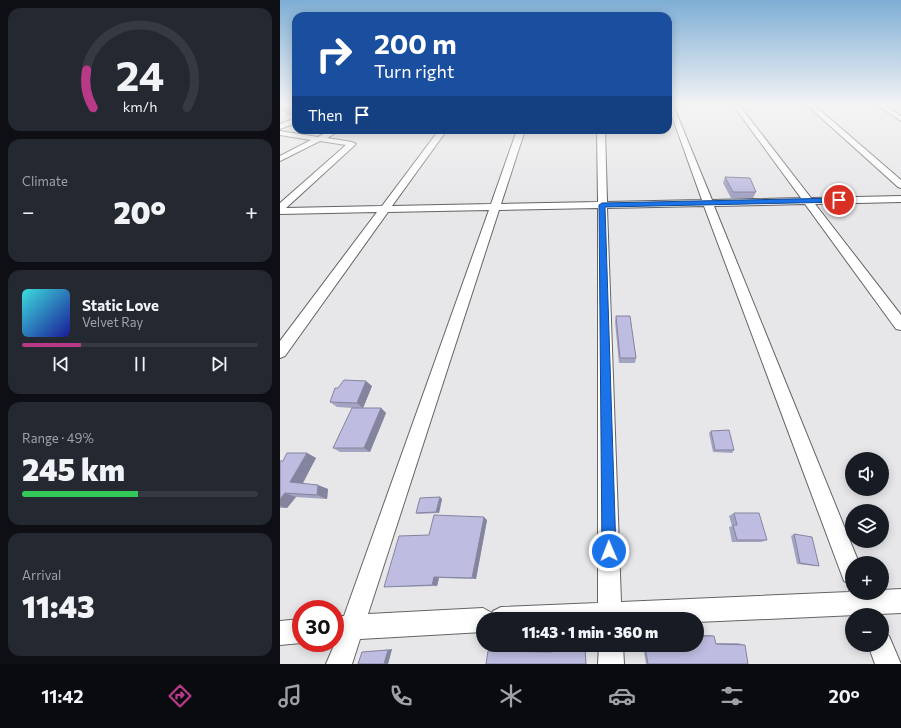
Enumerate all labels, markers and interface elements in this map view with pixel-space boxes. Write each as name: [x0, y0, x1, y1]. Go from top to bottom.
text: 200 m: [374, 26, 457, 60]
icon: right: [308, 28, 360, 80]
text: 24: [116, 48, 164, 99]
text: Turn right: [374, 60, 454, 82]
text: km/h: [123, 96, 157, 114]
icon: arrive: [351, 104, 373, 126]
text: Then: [308, 106, 343, 124]
text: Climate: [22, 173, 68, 189]
pin: [822, 183, 856, 217]
icon: arrive: [828, 189, 850, 211]
text: 20°: [113, 193, 166, 230]
text: −: [22, 198, 35, 225]
text: +: [245, 198, 258, 225]
text: Static Love: [82, 296, 159, 314]
text: Velvet Ray: [82, 314, 143, 330]
icon: previous: [50, 353, 72, 375]
icon: pause: [129, 353, 151, 375]
icon: next: [208, 353, 230, 375]
text: Range · 49%: [22, 430, 94, 446]
text: 245 km: [22, 450, 125, 487]
map controls: [845, 452, 889, 652]
button: sound: [845, 452, 889, 496]
button: layers: [845, 504, 889, 548]
position arrow: [588, 530, 630, 572]
button: +: [845, 556, 889, 600]
text: Arrival: [22, 567, 61, 583]
text: 11:43: [22, 587, 95, 624]
speed limit sign: 30: [292, 600, 344, 652]
button: −: [845, 608, 889, 652]
text: 11:43 · 1 min · 360 m: [522, 623, 658, 641]
icon: directions: [166, 682, 194, 710]
icon: music: [276, 682, 304, 710]
icon: phone: [387, 682, 415, 710]
icon: climate: [497, 682, 525, 710]
icon: car: [608, 682, 636, 710]
icon: filters: [718, 682, 746, 710]
text: 11:42: [41, 685, 83, 707]
text: 20°: [829, 685, 860, 707]

